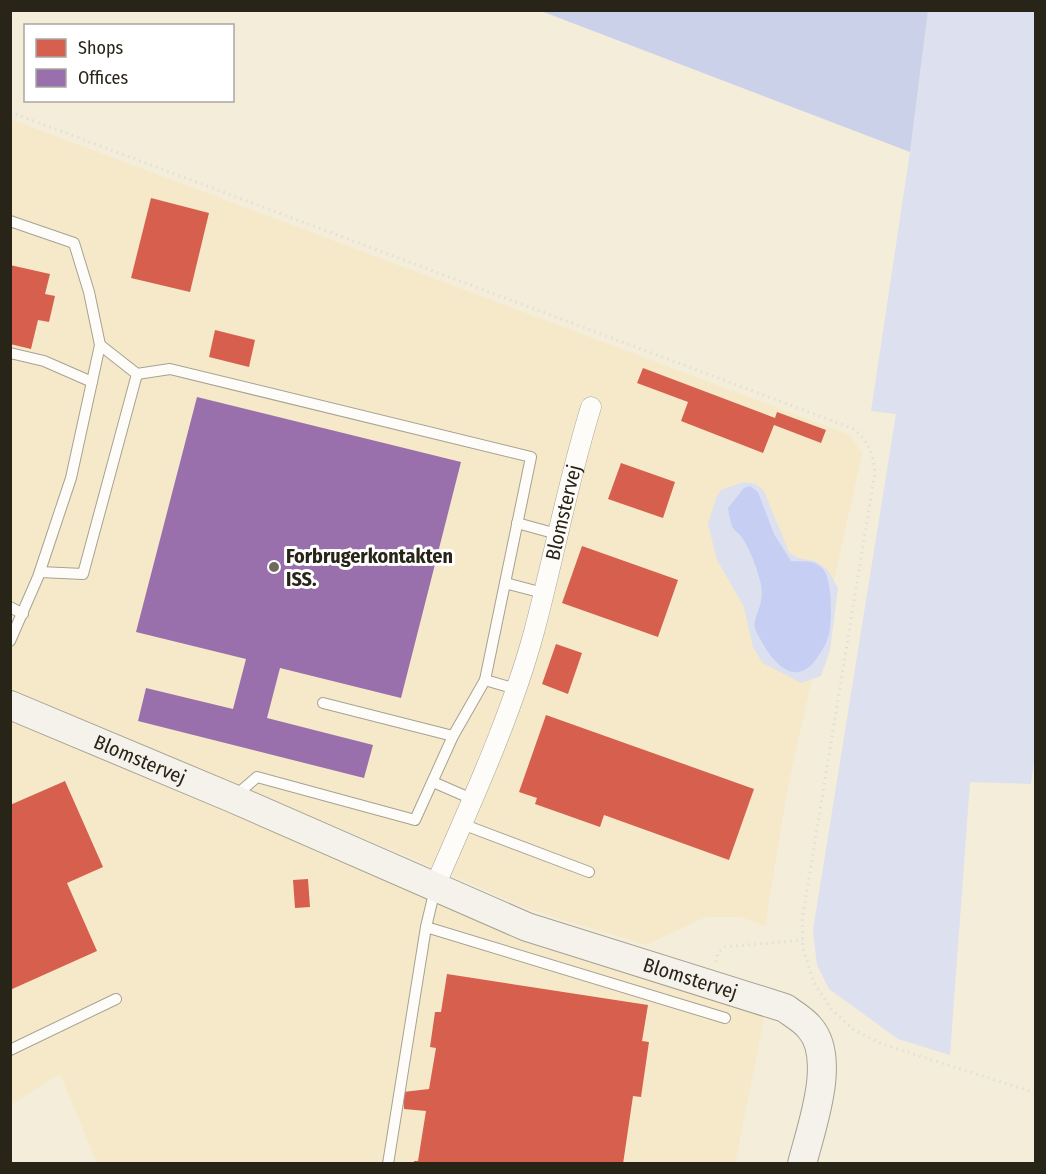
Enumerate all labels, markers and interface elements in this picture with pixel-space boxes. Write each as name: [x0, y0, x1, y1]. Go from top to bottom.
legend: [24, 24, 234, 102]
text: Shops: [78, 37, 123, 59]
text: Offices: [78, 67, 128, 89]
street label: Blomstervej: [540, 462, 586, 563]
place label: Forbrugerkontakten ISS.: [286, 544, 453, 591]
marker: Forbrugerkontakten ISS.: [267, 560, 281, 574]
street label: Blomstervej: [90, 730, 190, 789]
street label: Blomstervej: [640, 952, 741, 1004]

